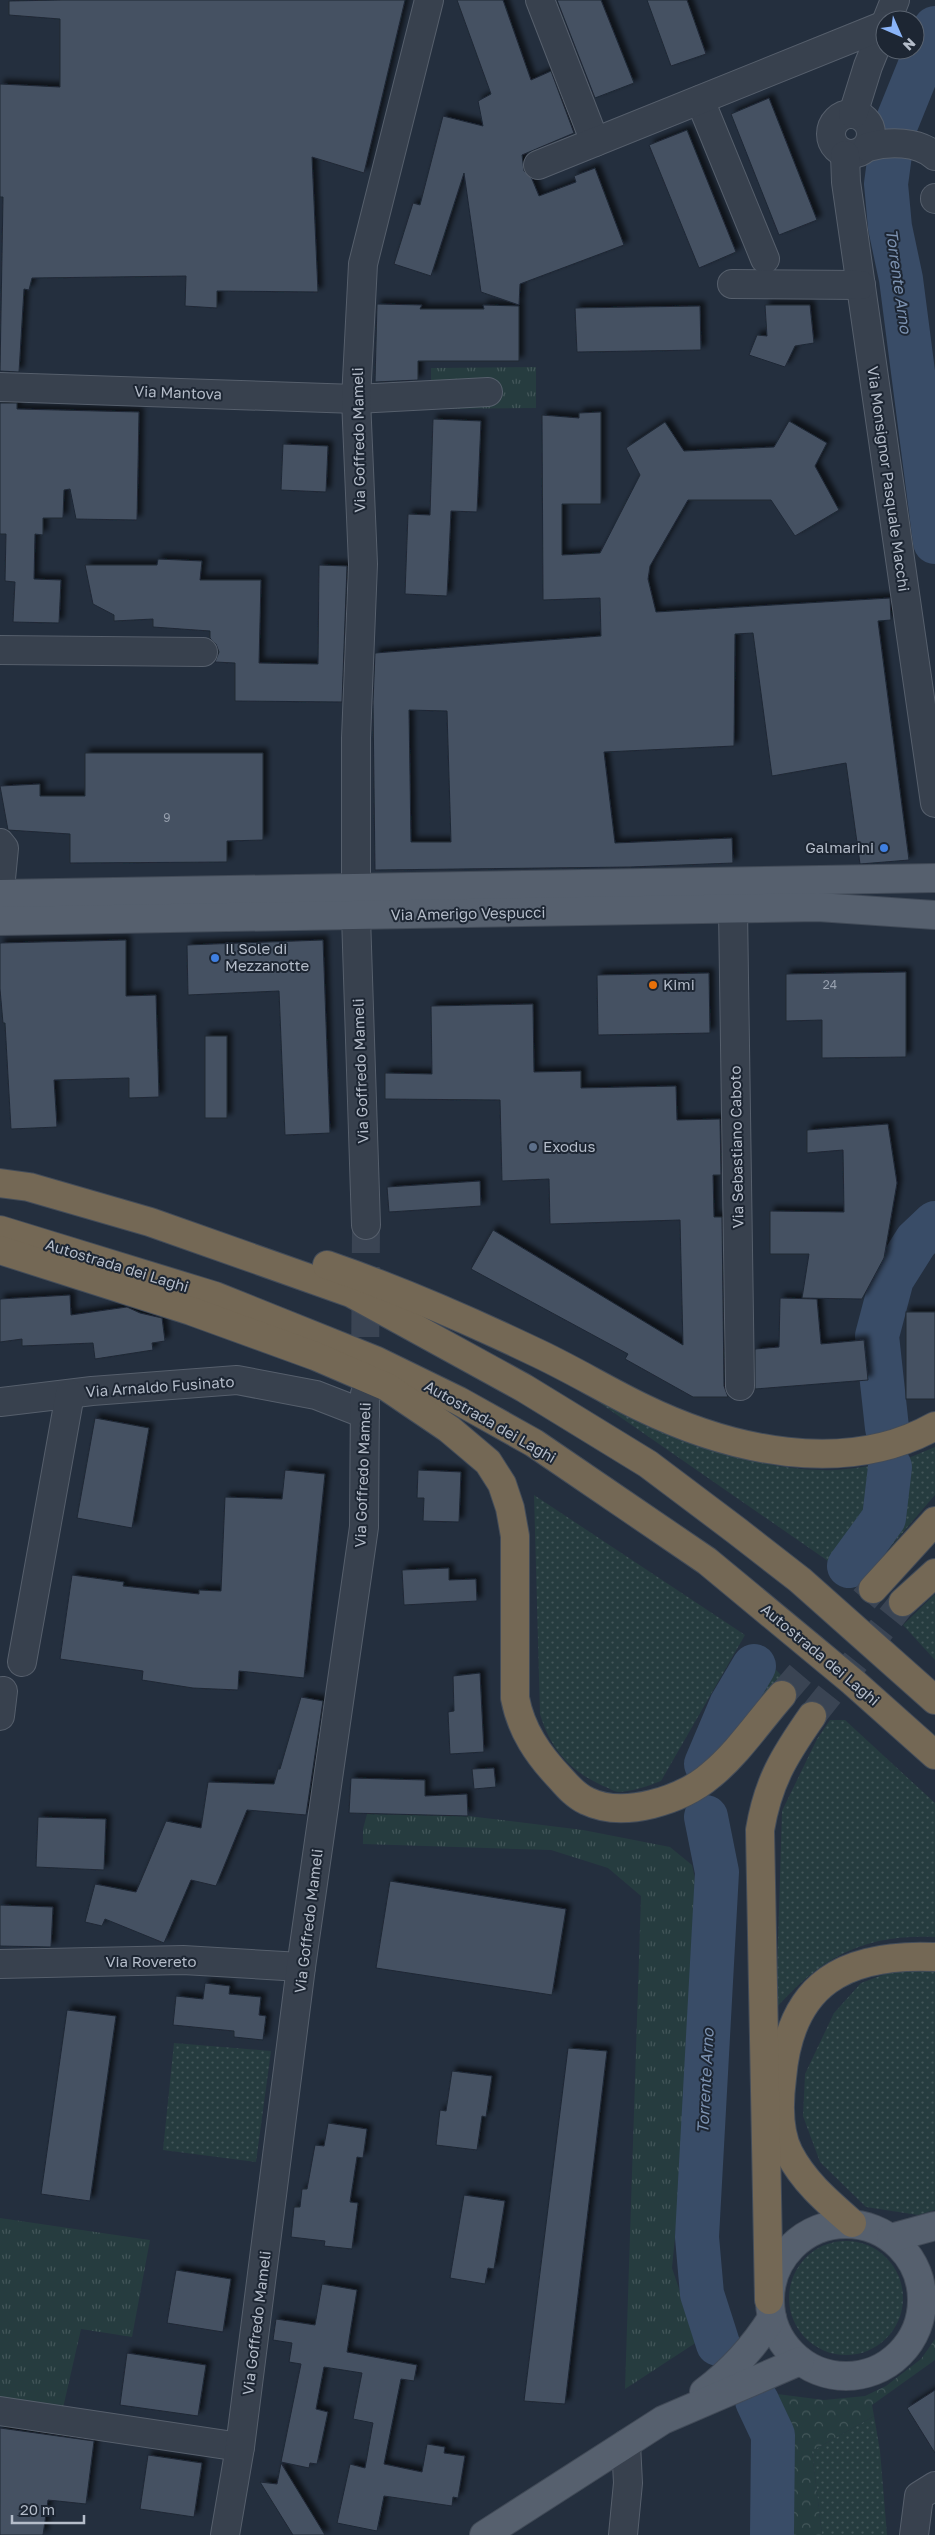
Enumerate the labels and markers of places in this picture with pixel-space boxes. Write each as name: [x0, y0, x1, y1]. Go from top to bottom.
place label: Galmarini: [805, 838, 874, 856]
marker: Galmarini: [878, 842, 890, 854]
place label: Il Sole di Mezzanotte: [225, 939, 310, 974]
marker: Il Sole di Mezzanotte: [209, 952, 221, 964]
place label: Kimi: [663, 975, 695, 993]
marker: Kimi: [647, 979, 659, 991]
place label: Exodus: [543, 1137, 595, 1155]
marker: Exodus: [527, 1141, 539, 1153]

